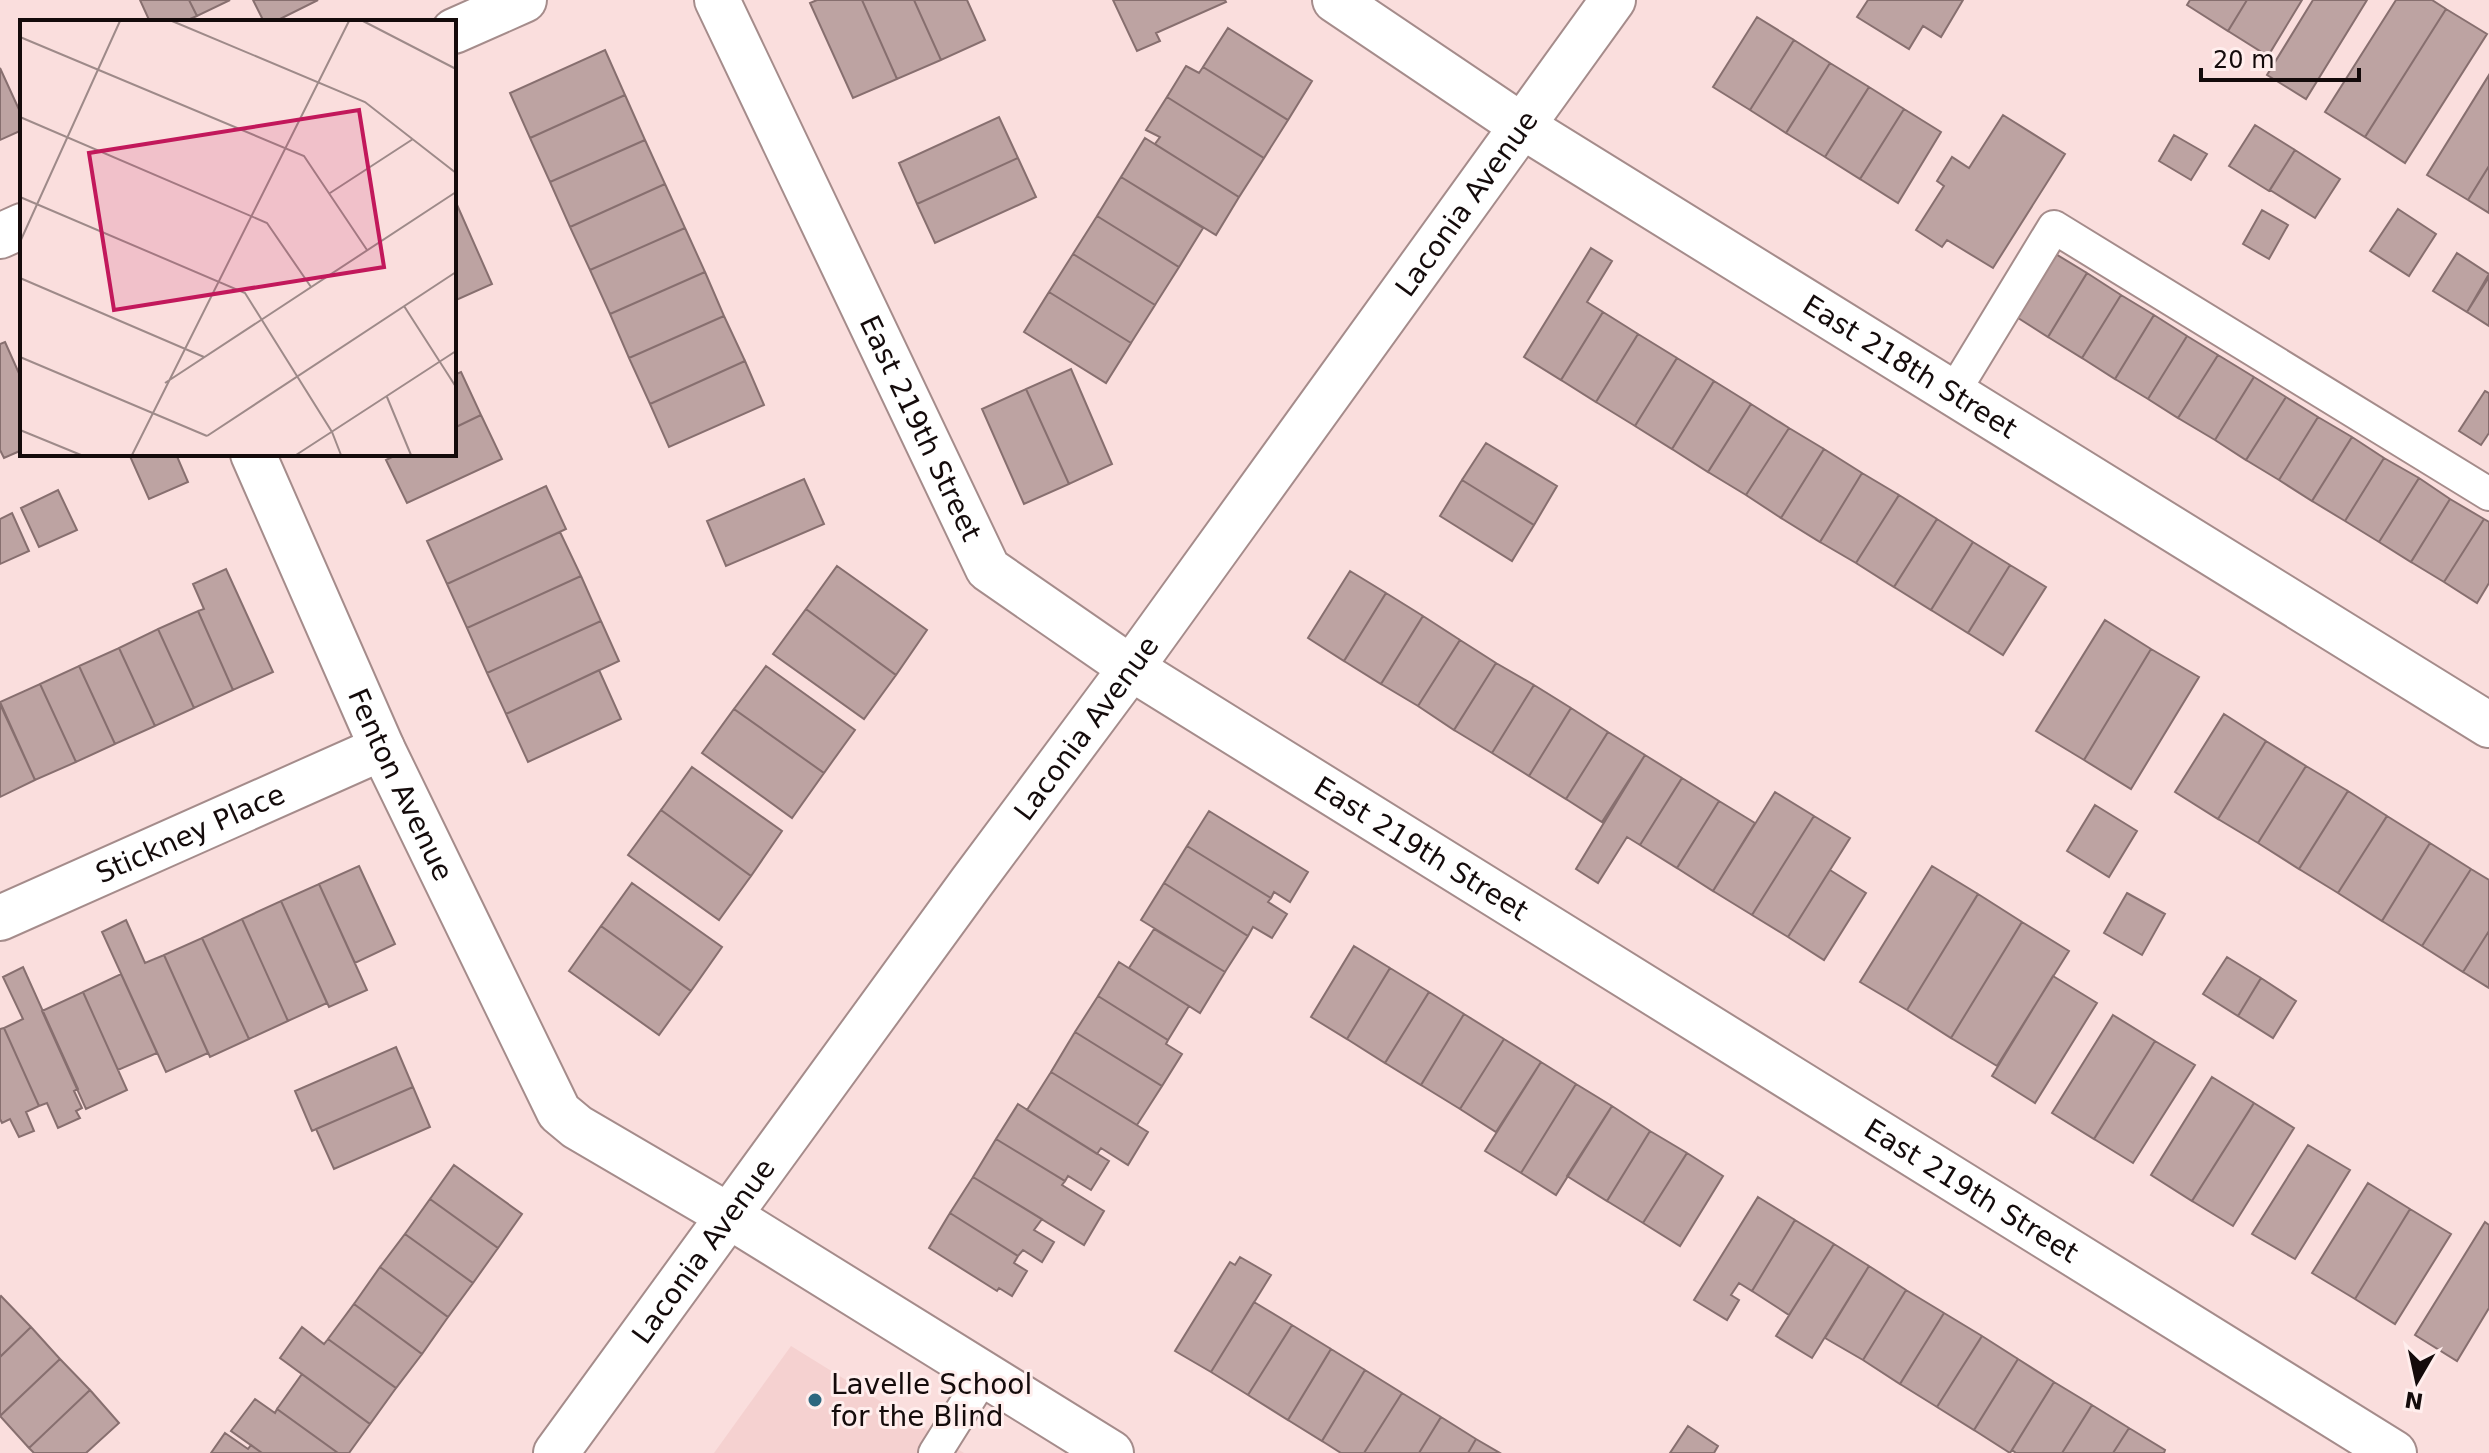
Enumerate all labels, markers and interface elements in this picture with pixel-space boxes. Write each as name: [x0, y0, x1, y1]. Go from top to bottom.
inset map: [20, 20, 456, 456]
scale bar: [2201, 32, 2359, 82]
text: 20 m: [2213, 46, 2275, 74]
street label: Laconia Avenue: [1388, 104, 1544, 303]
street label: East 218th Street: [1797, 288, 2023, 445]
street label: East 219th Street: [853, 310, 989, 546]
street label: Laconia Avenue: [1007, 630, 1165, 827]
street label: Fenton Avenue: [341, 683, 460, 886]
street label: East 219th Street: [1308, 770, 1534, 927]
street label: Stickney Place: [91, 777, 290, 890]
street label: East 219th Street: [1859, 1112, 2085, 1269]
street label: Laconia Avenue: [625, 1152, 782, 1350]
north arrow: [2377, 1341, 2457, 1421]
place label: Lavelle School for the Blind: [831, 1368, 1032, 1433]
text: N: [2403, 1386, 2425, 1414]
marker: Lavelle School for the Blind: [806, 1391, 824, 1409]

